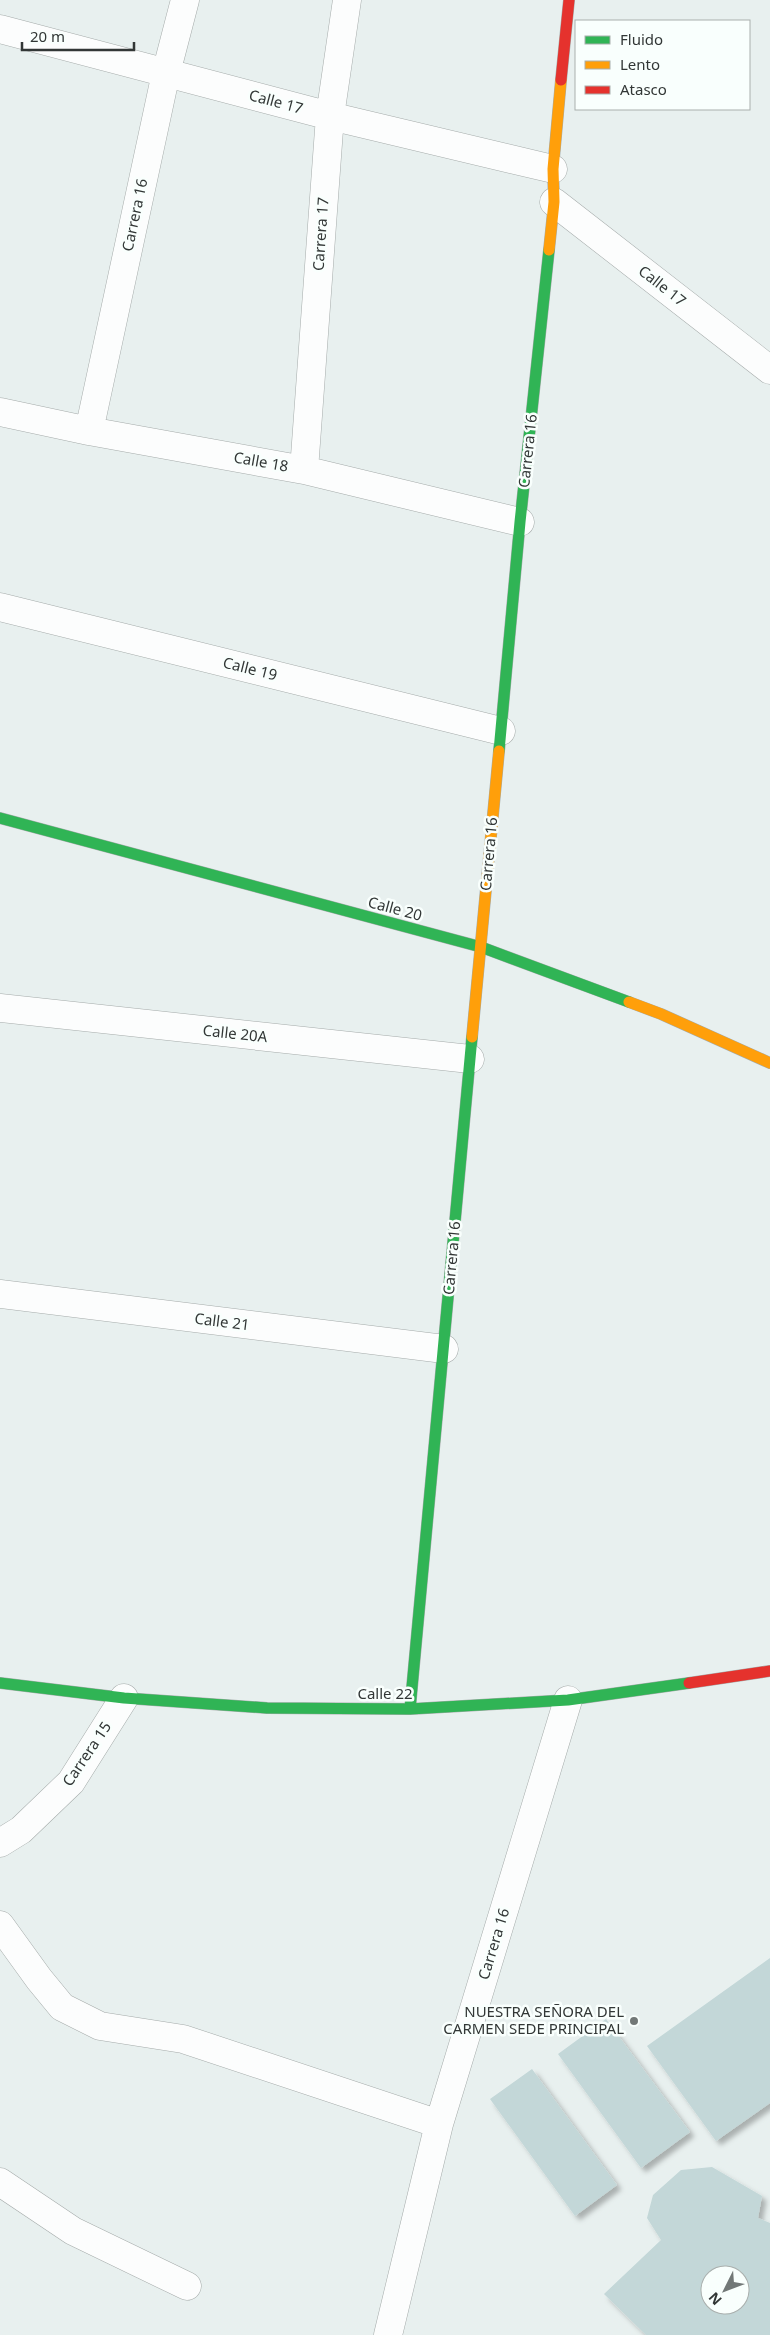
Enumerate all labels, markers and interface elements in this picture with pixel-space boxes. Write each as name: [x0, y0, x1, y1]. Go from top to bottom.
scale bar: [22, 20, 135, 52]
legend: [575, 20, 750, 110]
text: 20 m: [30, 26, 65, 46]
text: Fluido: [620, 29, 663, 49]
text: Lento: [620, 54, 660, 74]
text: Atasco: [620, 79, 667, 99]
street label: Calle 17: [247, 84, 305, 118]
street label: Carrera 16: [117, 177, 151, 253]
street label: Carrera 17: [307, 196, 333, 271]
street label: Calle 17: [635, 260, 691, 310]
street label: Carrera 16: [513, 413, 541, 489]
street label: Calle 18: [232, 446, 290, 476]
street label: Calle 19: [221, 652, 279, 684]
street label: Carrera 16: [475, 816, 501, 892]
street label: Calle 20: [366, 891, 424, 925]
street label: Calle 20A: [202, 1020, 269, 1046]
street label: Carrera 16: [438, 1220, 464, 1296]
street label: Calle 21: [194, 1308, 251, 1334]
street label: Calle 22: [357, 1683, 413, 1703]
street label: Carrera 15: [57, 1717, 115, 1790]
street label: Carrera 16: [473, 1905, 513, 1982]
place label: NUESTRA SEÑORA DEL CARMEN SEDE PRINCIPAL: [443, 2001, 624, 2038]
marker: NUESTRA SEÑORA DEL CARMEN SEDE PRINCIPAL: [628, 2015, 640, 2027]
north arrow: [700, 2265, 750, 2315]
text: N: [704, 2288, 726, 2310]

